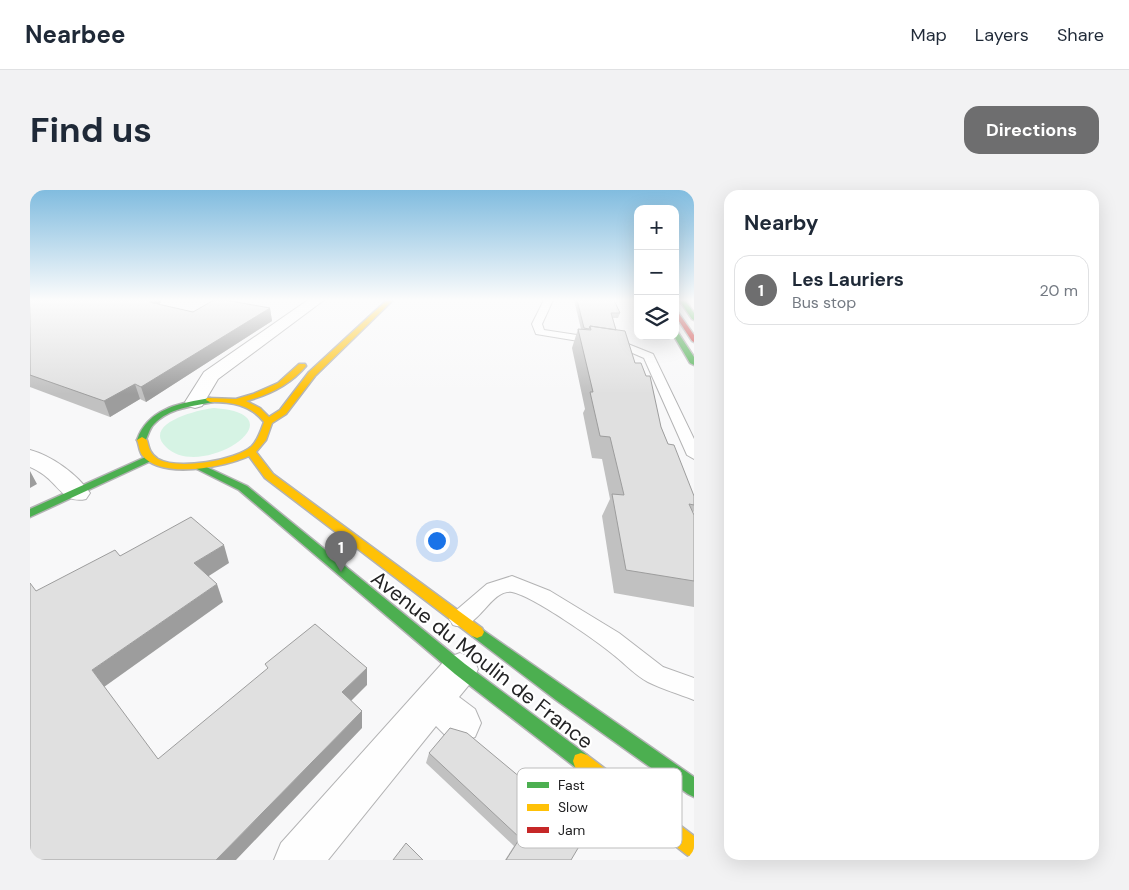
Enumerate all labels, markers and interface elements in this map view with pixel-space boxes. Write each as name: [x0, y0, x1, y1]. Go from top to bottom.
text: Nearbee: [25, 19, 125, 50]
text: Map: [911, 23, 947, 47]
text: Layers: [975, 23, 1029, 47]
text: Share: [1057, 23, 1104, 47]
button: Directions: [964, 106, 1099, 154]
text: Find us: [30, 107, 152, 153]
map controls: [634, 205, 679, 340]
button: +: [634, 205, 679, 250]
text: Nearby: [744, 209, 818, 237]
button: −: [634, 250, 679, 295]
text: Les Lauriers: [792, 267, 904, 292]
text: 1: [758, 280, 764, 301]
text: 20 m: [1039, 280, 1078, 301]
text: Bus stop: [792, 292, 856, 313]
button: layers: [634, 295, 679, 340]
your location: [424, 528, 450, 554]
pin: 1: [325, 531, 357, 572]
street label: Avenue du Moulin de France: [365, 565, 599, 756]
legend: [517, 768, 682, 848]
text: Fast: [558, 776, 585, 794]
text: Slow: [558, 798, 588, 816]
text: Jam: [558, 821, 585, 839]

